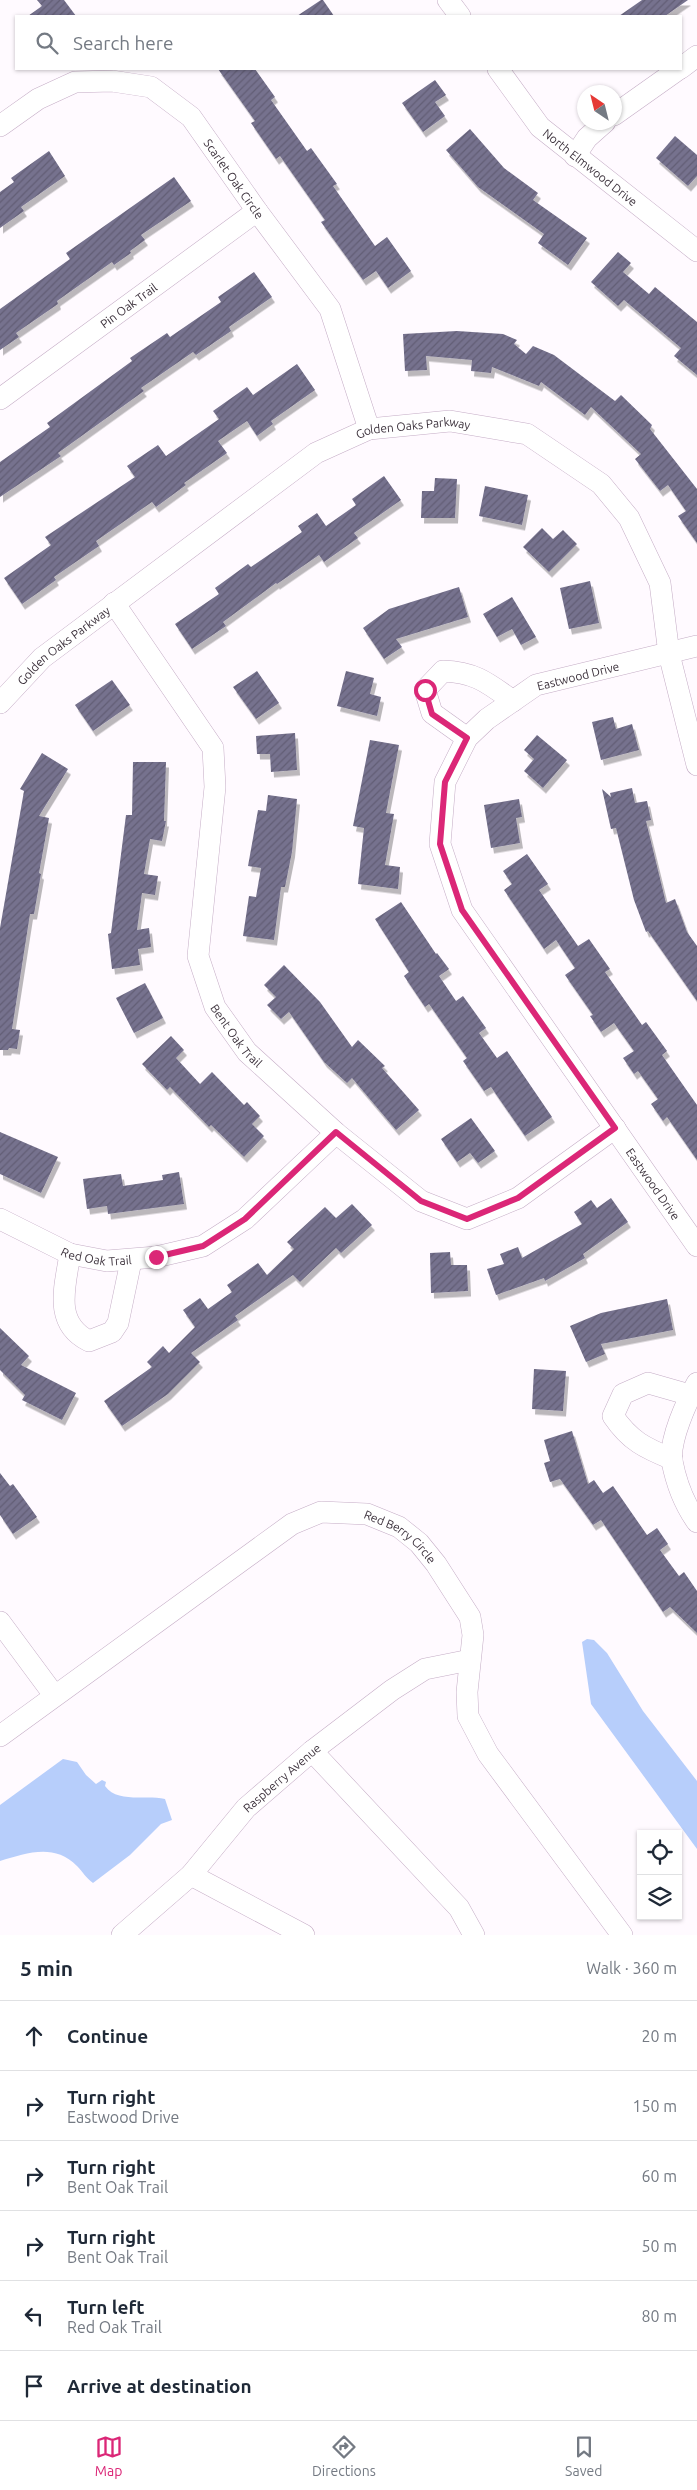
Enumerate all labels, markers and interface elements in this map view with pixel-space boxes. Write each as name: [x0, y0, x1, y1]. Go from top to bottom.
search box: [15, 15, 682, 70]
icon: search: [33, 29, 61, 57]
text: Search here: [73, 32, 173, 54]
north arrow: [577, 85, 622, 130]
street label: North Elmwood Drive: [541, 126, 640, 208]
street label: Scarlet Oak Circle: [202, 136, 267, 221]
street label: Pin Oak Trail: [97, 280, 159, 330]
street label: Golden Oaks Parkway: [354, 415, 472, 441]
street label: Golden Oaks Parkway: [14, 603, 112, 687]
street label: Eastwood Drive: [536, 659, 620, 693]
route start: [414, 679, 437, 702]
street label: Bent Oak Trail: [208, 1001, 265, 1069]
street label: Eastwood Drive: [624, 1146, 683, 1222]
street label: Red Oak Trail: [59, 1244, 132, 1268]
route end: [145, 1246, 168, 1269]
street label: Red Berry Circle: [362, 1507, 439, 1566]
street label: Raspberry Avenue: [240, 1741, 323, 1814]
map controls: [637, 1830, 682, 1920]
button: locate: [637, 1830, 682, 1875]
button: layers: [637, 1875, 682, 1920]
text: 5 min: [20, 1956, 73, 1980]
text: Walk · 360 m: [586, 1959, 677, 1977]
icon: ahead: [20, 2022, 48, 2050]
text: Continue: [67, 2025, 148, 2047]
text: 20 m: [641, 2027, 677, 2045]
text: Turn right: [67, 2086, 155, 2108]
icon: right: [20, 2092, 48, 2120]
text: 150 m: [632, 2097, 677, 2115]
text: Eastwood Drive: [67, 2108, 179, 2126]
text: Turn right: [67, 2156, 155, 2178]
icon: right: [20, 2162, 48, 2190]
text: 60 m: [641, 2167, 677, 2185]
text: Bent Oak Trail: [67, 2178, 168, 2196]
text: Turn right: [67, 2226, 155, 2248]
icon: right: [20, 2232, 48, 2260]
text: 50 m: [641, 2237, 677, 2255]
text: Bent Oak Trail: [67, 2248, 168, 2266]
text: Turn left: [67, 2296, 145, 2318]
icon: left: [20, 2302, 48, 2330]
text: 80 m: [641, 2307, 677, 2325]
text: Red Oak Trail: [67, 2318, 162, 2336]
icon: arrive: [20, 2372, 48, 2400]
text: Arrive at destination: [67, 2375, 252, 2397]
tab: Map: [95, 2433, 123, 2479]
tab: Directions: [312, 2433, 376, 2479]
tab: Saved: [565, 2433, 602, 2479]

